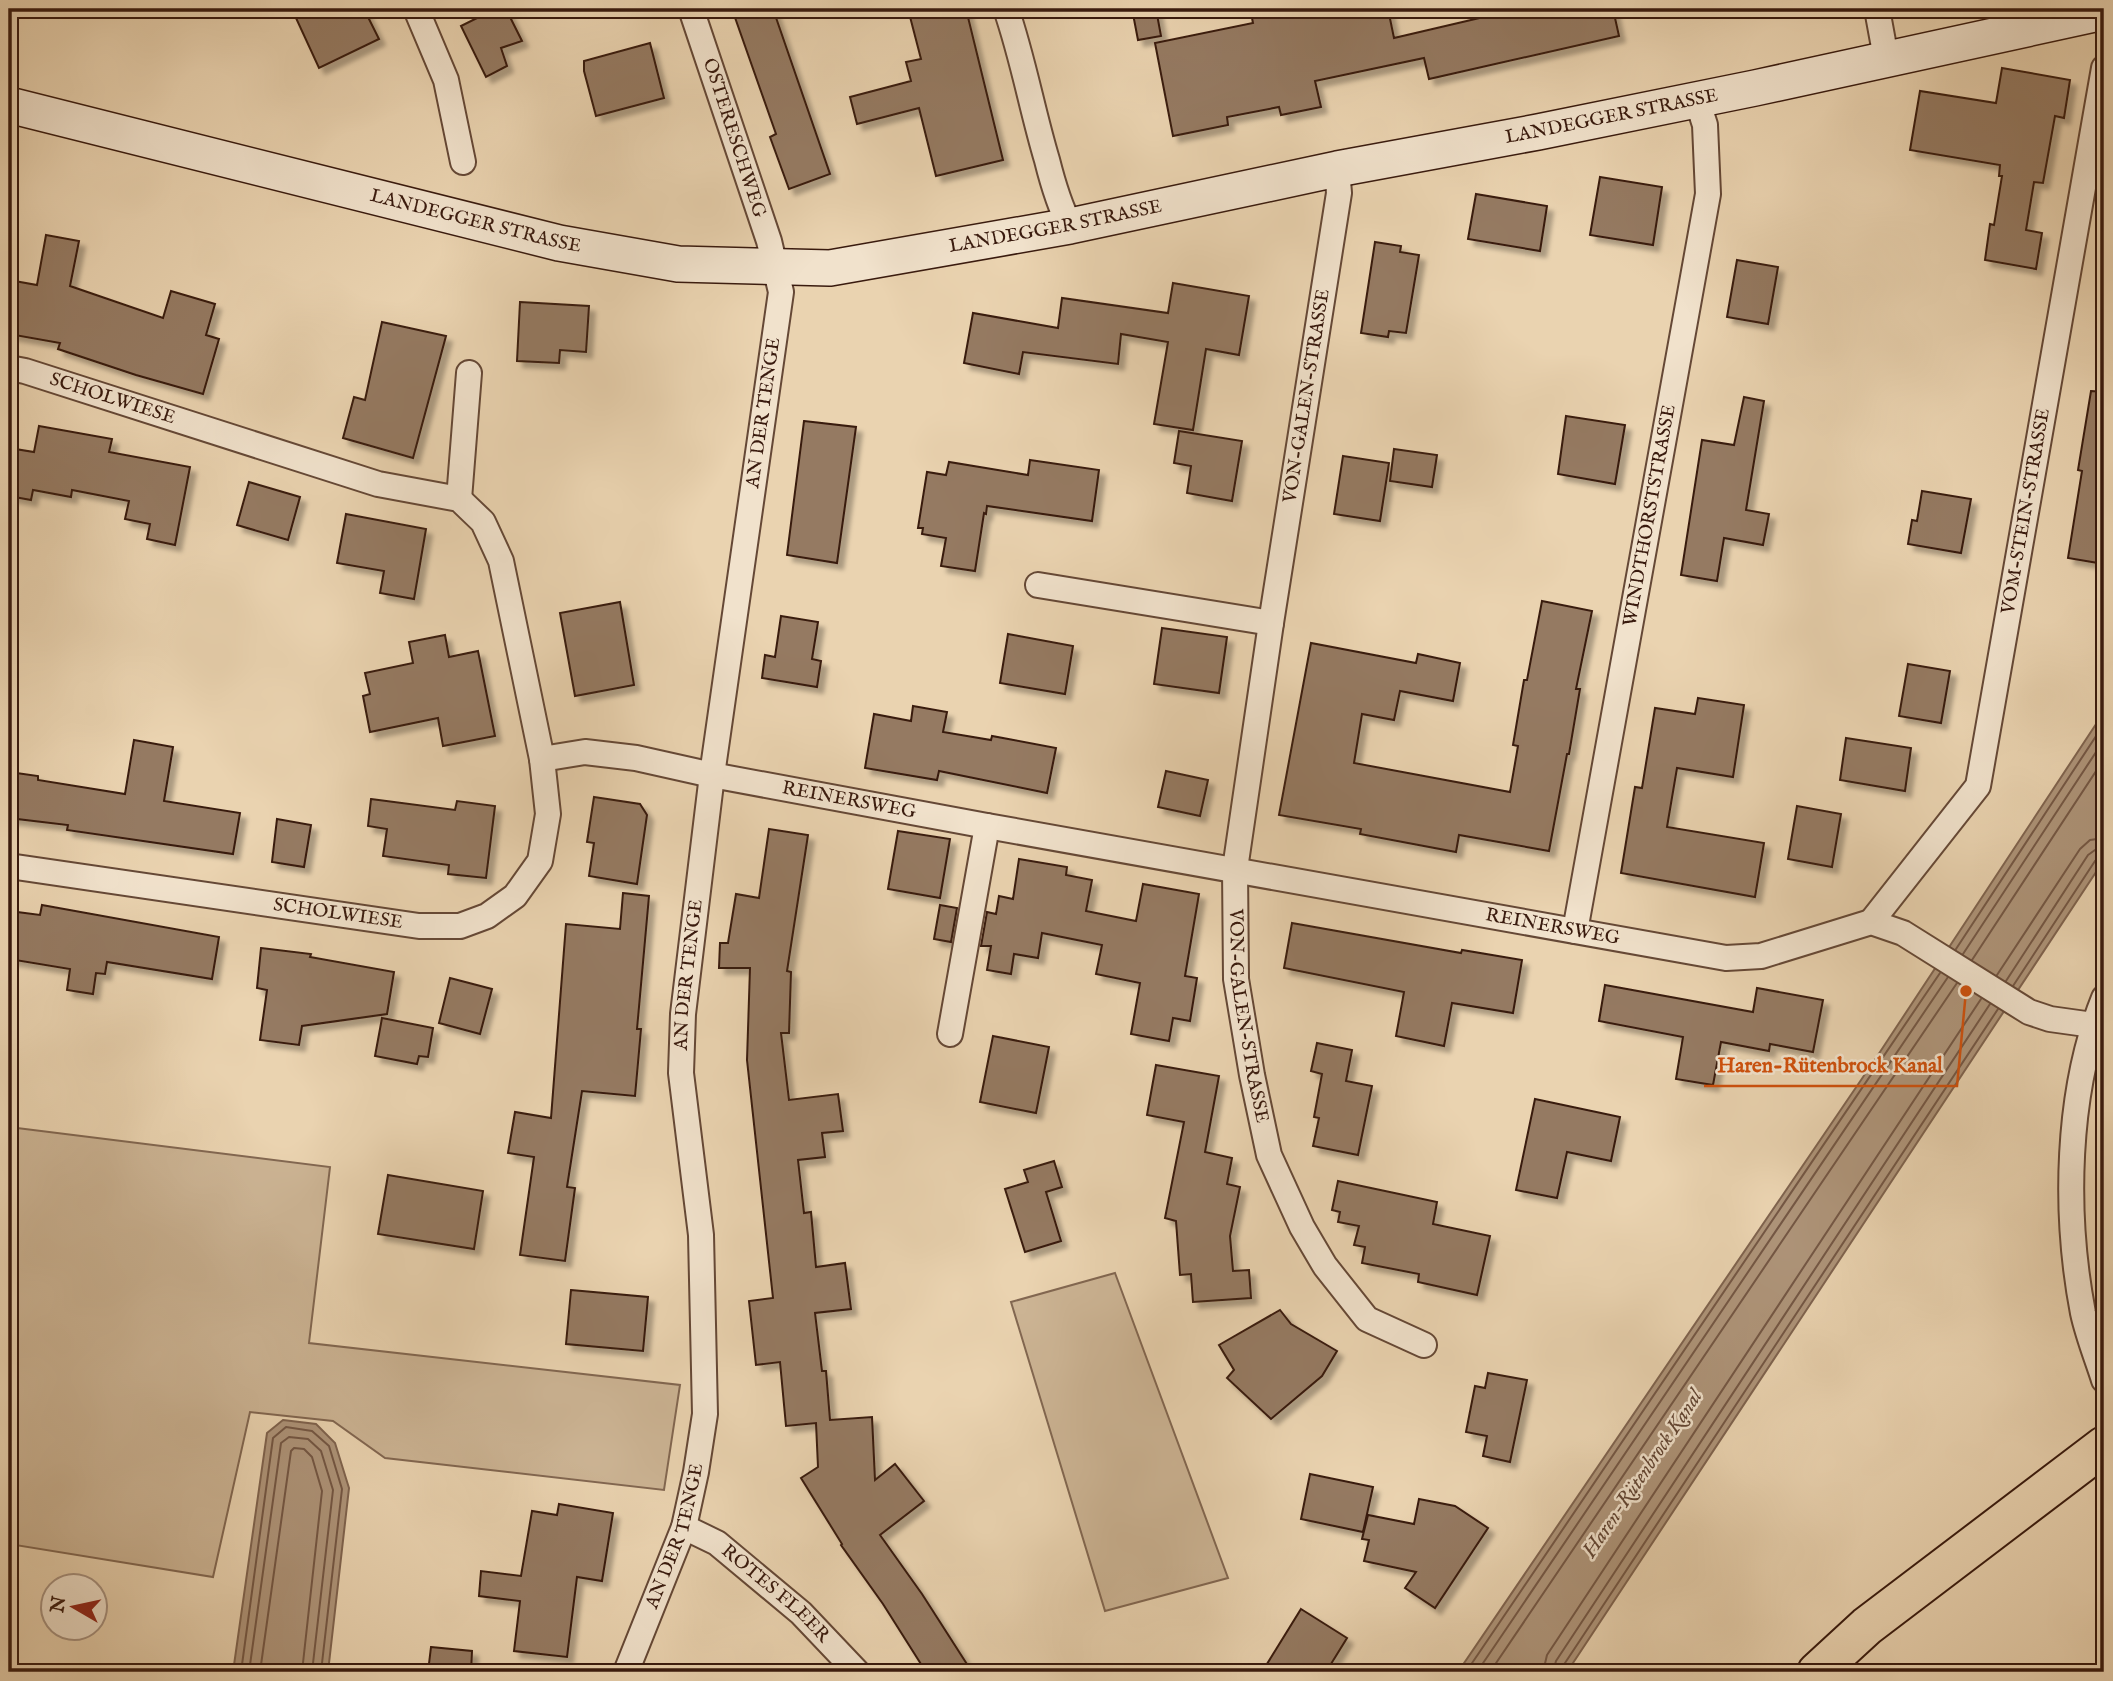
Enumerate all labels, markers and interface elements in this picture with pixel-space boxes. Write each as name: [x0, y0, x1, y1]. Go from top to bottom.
street label: OSTERESCHWEG: [697, 55, 771, 221]
street label: LANDEGGER STRASSE: [1503, 84, 1720, 150]
street label: LANDEGGER STRASSE: [368, 184, 583, 259]
street label: LANDEGGER STRASSE: [947, 195, 1164, 259]
street label: VON-GALEN-STRASSE: [1278, 287, 1336, 506]
street label: AN DER TENGE: [741, 336, 786, 491]
street label: SCHOLWIESE: [47, 368, 178, 430]
street label: WINDTHORSTSTRASSE: [1618, 403, 1682, 629]
street label: VOM-STEIN-STRASSE: [1996, 407, 2056, 617]
street label: REINERSWEG: [780, 776, 918, 825]
street label: SCHOLWIESE: [272, 893, 404, 935]
street label: AN DER TENGE: [670, 898, 709, 1052]
street label: REINERSWEG: [1484, 903, 1622, 951]
street label: VON-GALEN-STRASSE: [1223, 908, 1274, 1125]
callout: Haren-Rütenbrock Kanal: [1704, 1044, 1957, 1086]
text: Haren-Rütenbrock Kanal: [1717, 1053, 1944, 1080]
water label: Haren-Rütenbrock Kanal: [1576, 1383, 1710, 1564]
street label: AN DER TENGE: [640, 1462, 709, 1613]
street label: ROTES FLEER: [716, 1539, 835, 1648]
north arrow: [38, 1572, 108, 1642]
text: N: [46, 1594, 72, 1616]

